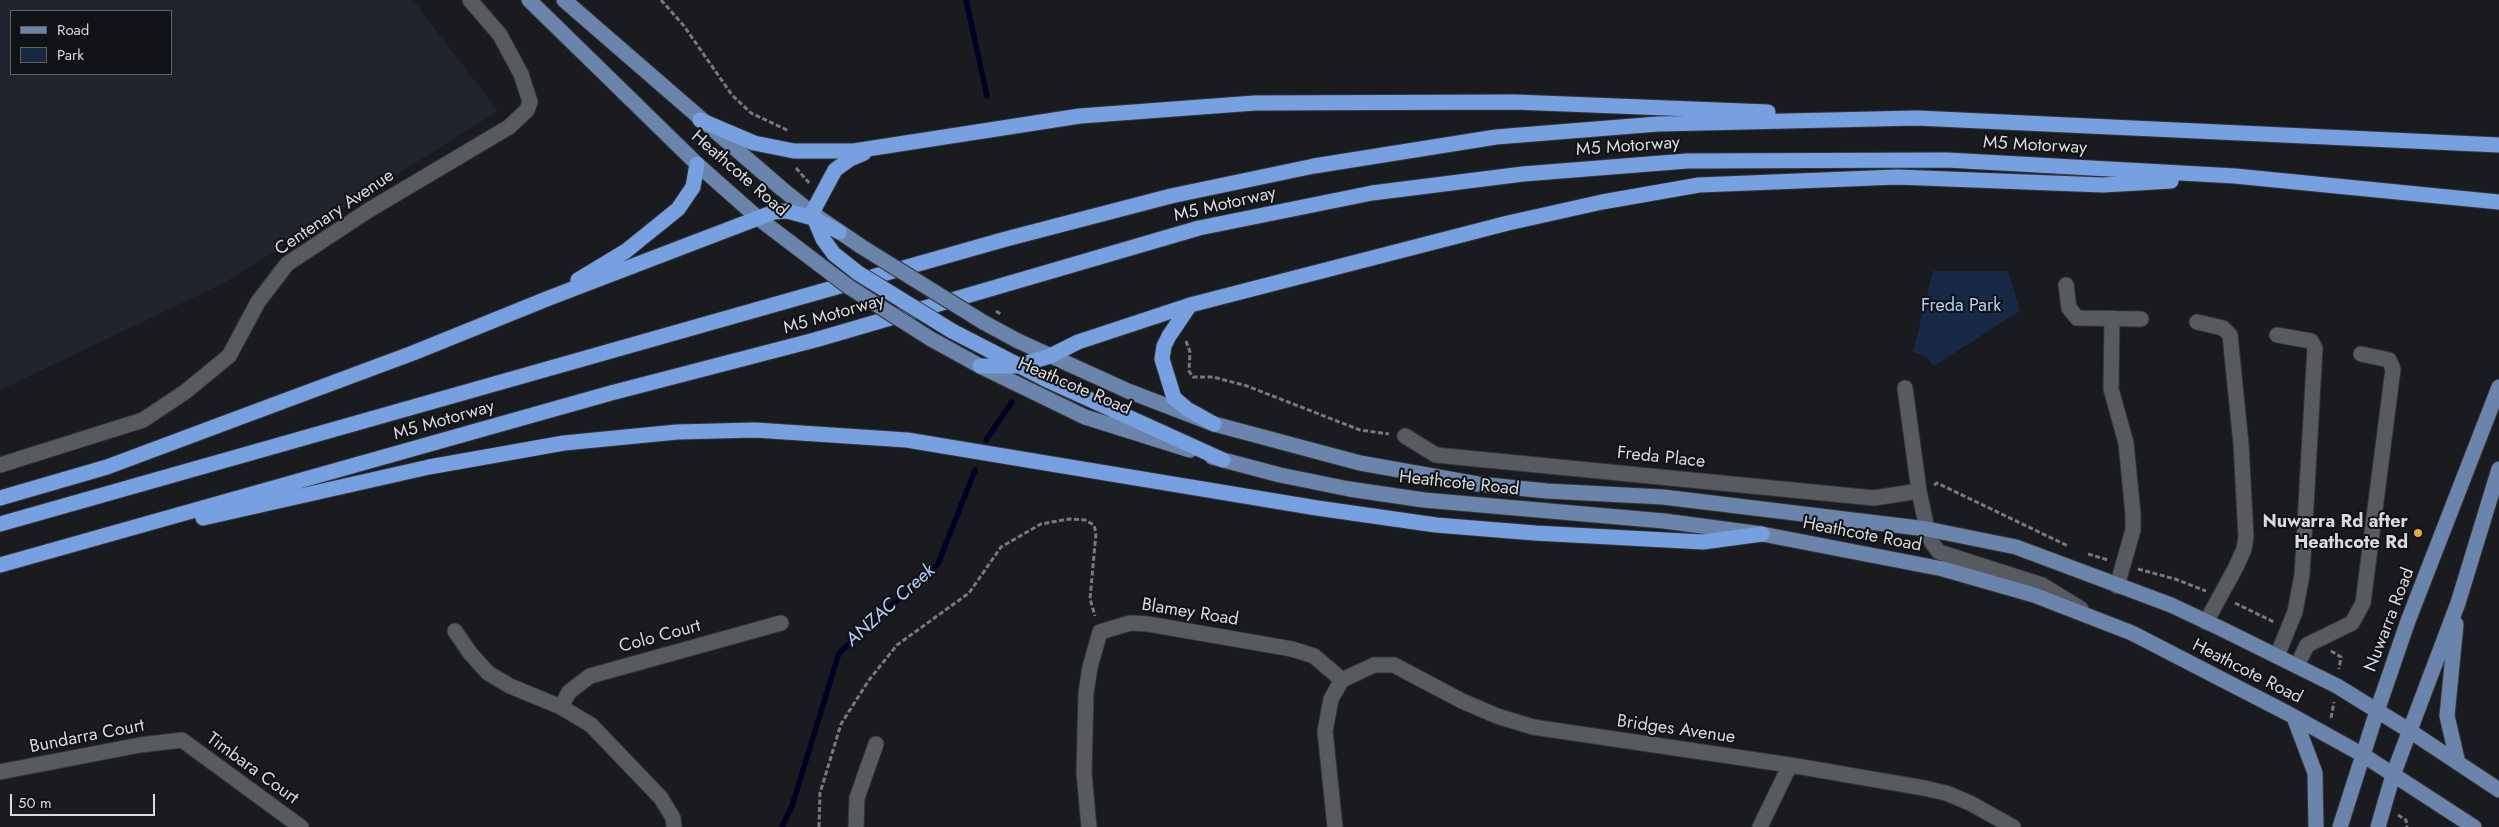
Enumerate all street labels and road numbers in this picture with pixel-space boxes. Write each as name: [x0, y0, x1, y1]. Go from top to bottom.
street label: Heathcote Road: [686, 126, 792, 222]
street label: M5 Motorway: [1982, 132, 2088, 160]
street label: M5 Motorway: [1575, 133, 1681, 161]
street label: Centenary Avenue: [271, 165, 399, 261]
street label: M5 Motorway: [1172, 183, 1278, 227]
street label: M5 Motorway: [781, 290, 887, 340]
street label: Heathcote Road: [1014, 353, 1134, 421]
street label: M5 Motorway: [391, 396, 497, 446]
street label: Freda Place: [1616, 443, 1706, 473]
street label: Heathcote Road: [1398, 467, 1520, 501]
street label: Heathcote Road: [1801, 513, 1923, 557]
street label: Nuwarra Road: [2360, 565, 2420, 675]
street label: Blamey Road: [1140, 595, 1240, 631]
street label: Colo Court: [617, 616, 703, 658]
street label: Heathcote Road: [2188, 635, 2306, 709]
street label: Bridges Avenue: [1615, 711, 1737, 749]
street label: Bundarra Court: [28, 715, 146, 759]
street label: Timbara Court: [202, 728, 302, 810]

